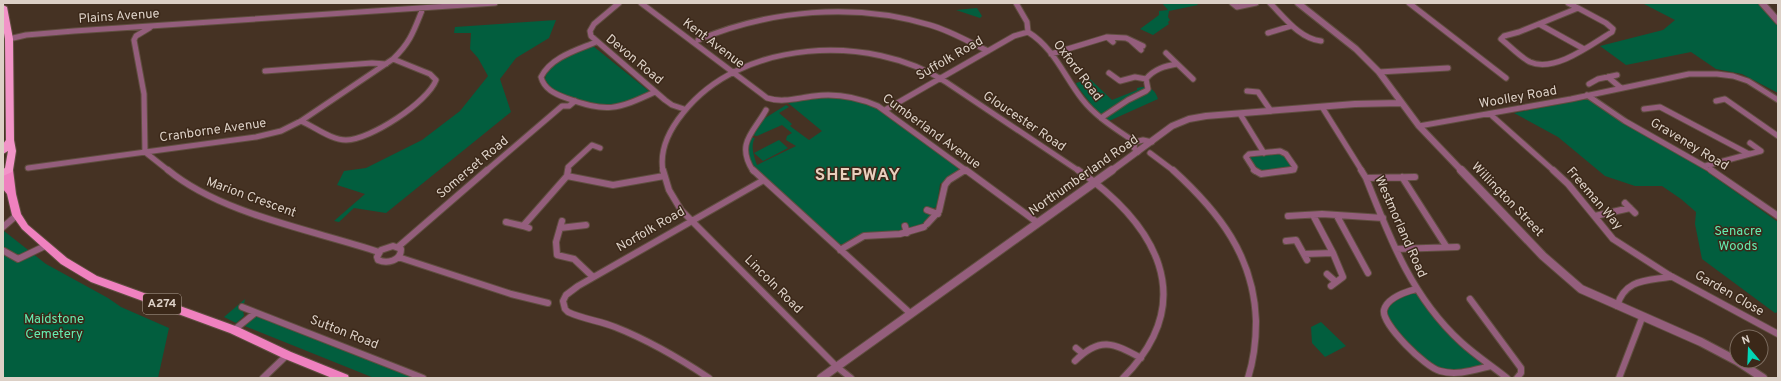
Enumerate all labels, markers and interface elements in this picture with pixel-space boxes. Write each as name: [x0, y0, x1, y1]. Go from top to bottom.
street label: Plains Avenue: [78, 6, 160, 28]
street label: Kent Avenue: [679, 16, 747, 72]
street label: Devon Road: [602, 31, 666, 89]
street label: Suffolk Road: [914, 33, 986, 85]
street label: Oxford Road: [1049, 37, 1105, 105]
street label: Woolley Road: [1478, 83, 1558, 113]
street label: Gloucester Road: [980, 88, 1068, 156]
street label: Cumberland Avenue: [879, 91, 983, 173]
street label: Graveney Road: [1647, 115, 1731, 175]
street label: Cranborne Avenue: [159, 116, 267, 146]
street label: Northumberland Road: [1026, 132, 1142, 220]
street label: Somerset Road: [434, 133, 512, 203]
street label: Willington Street: [1467, 159, 1547, 241]
street label: Freeman Way: [1562, 164, 1626, 234]
district label: SHEPWAY: [815, 165, 901, 187]
street label: Marion Crescent: [204, 174, 298, 222]
street label: Westmorland Road: [1370, 174, 1430, 280]
street label: Norfolk Road: [614, 204, 688, 256]
park label: Senacre Woods: [1714, 224, 1762, 255]
street label: Lincoln Road: [741, 253, 805, 317]
street label: Garden Close: [1691, 268, 1767, 320]
road number: A274: [143, 294, 181, 314]
park label: Maidstone Cemetery: [24, 312, 84, 343]
street label: Sutton Road: [307, 313, 381, 353]
north arrow: [1729, 329, 1769, 369]
text: N: [1740, 333, 1752, 348]

